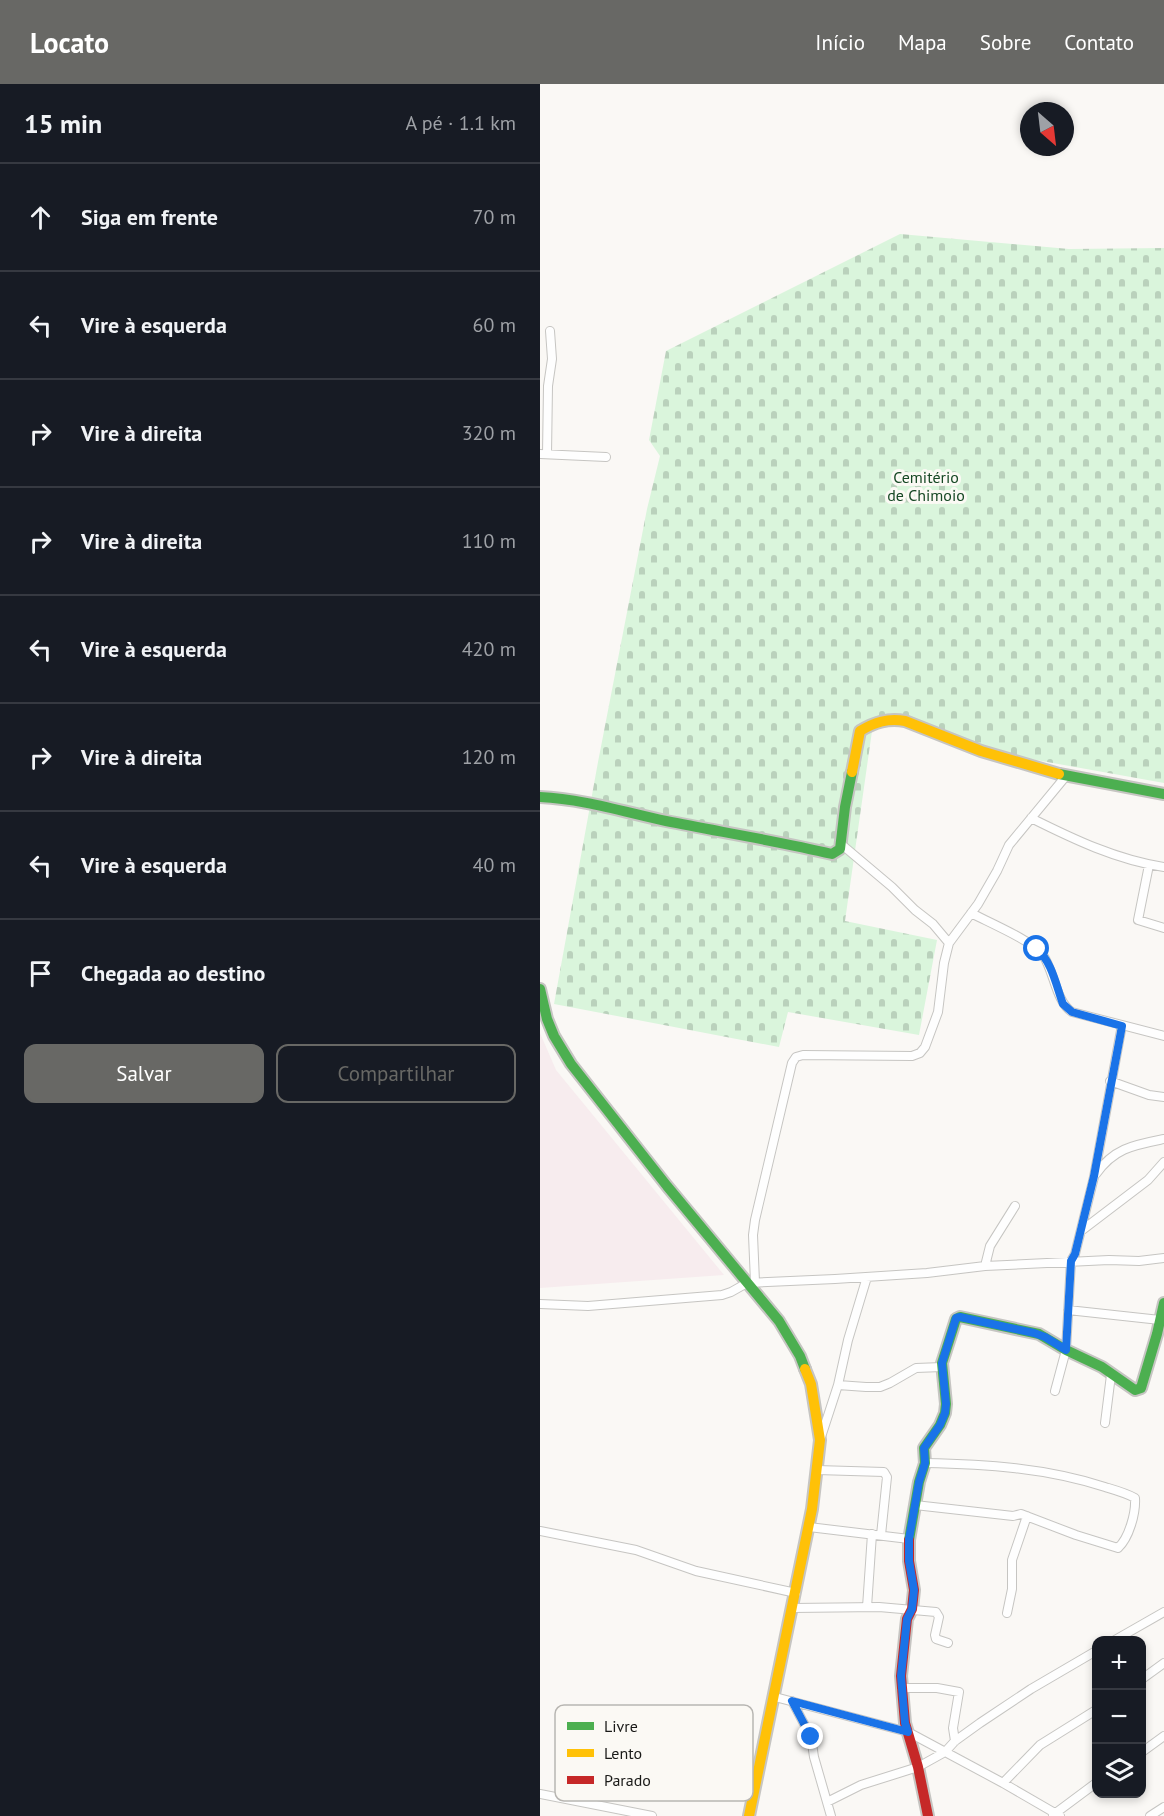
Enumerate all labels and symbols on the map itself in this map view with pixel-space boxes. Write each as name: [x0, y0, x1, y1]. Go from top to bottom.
north arrow: [1020, 102, 1074, 156]
park label: Cemitério de Chimoio: [887, 467, 965, 505]
route start: [1023, 935, 1049, 961]
legend: [555, 1705, 753, 1801]
text: Livre: [604, 1716, 638, 1736]
route end: [797, 1723, 823, 1749]
text: Lento: [604, 1743, 642, 1763]
text: Parado: [604, 1770, 651, 1790]

